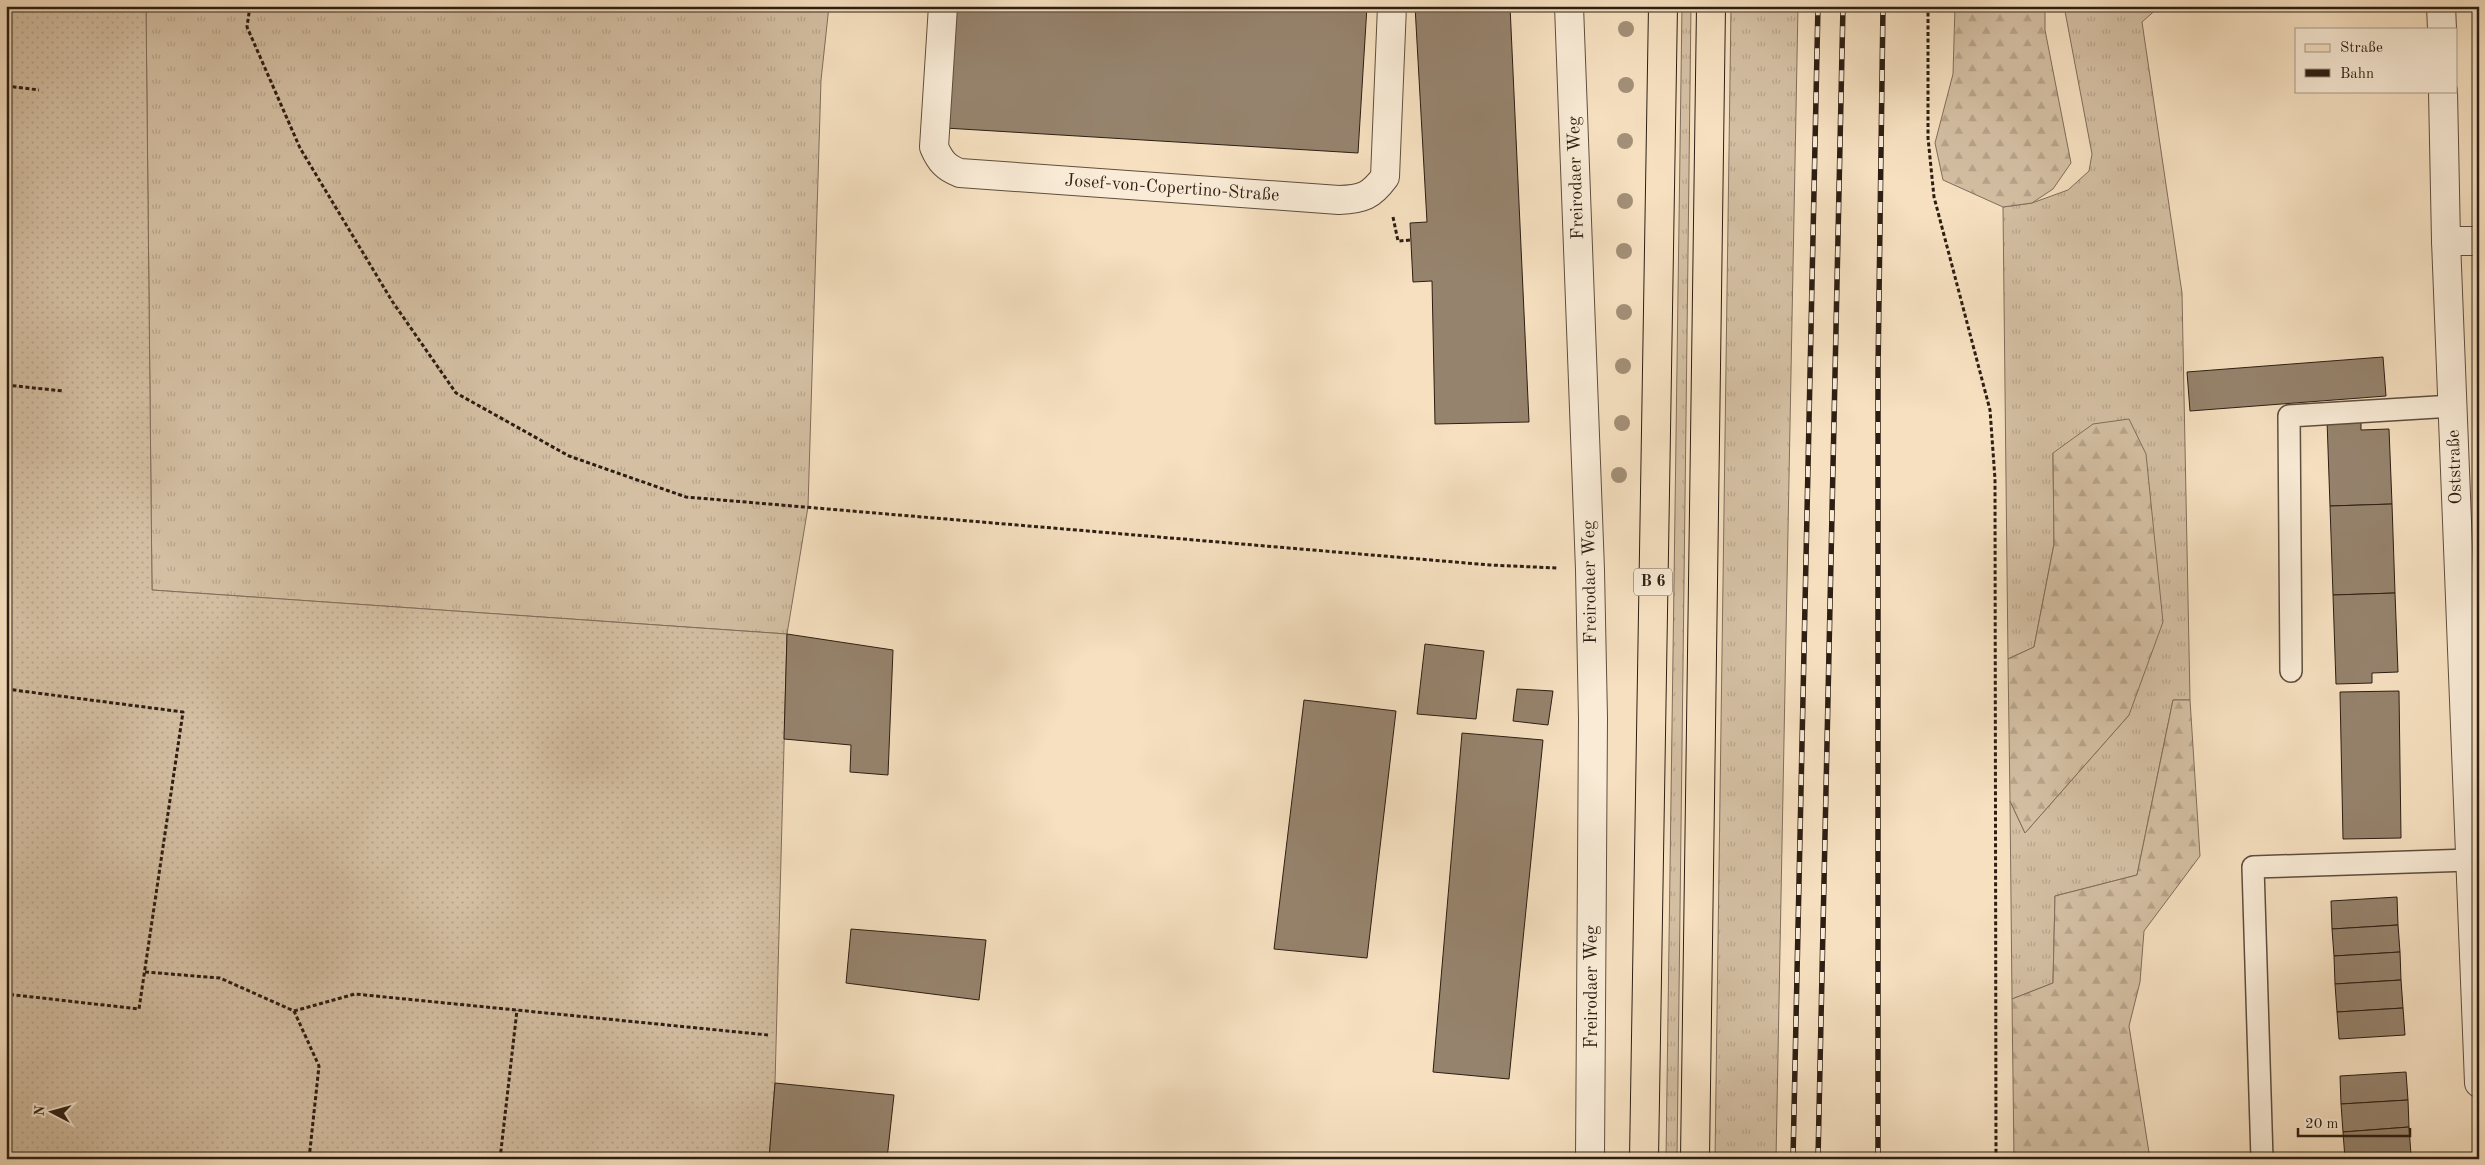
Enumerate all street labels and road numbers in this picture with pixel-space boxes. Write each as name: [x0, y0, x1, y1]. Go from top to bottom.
street label: Freirodaer Weg: [1565, 116, 1587, 240]
street label: Josef-von-Copertino-Straße: [1064, 172, 1280, 204]
street label: Oststraße: [2445, 429, 2465, 505]
street label: Freirodaer Weg: [1580, 520, 1600, 644]
road number: B 6: [1634, 568, 1672, 596]
street label: Freirodaer Weg: [1583, 925, 1601, 1049]

